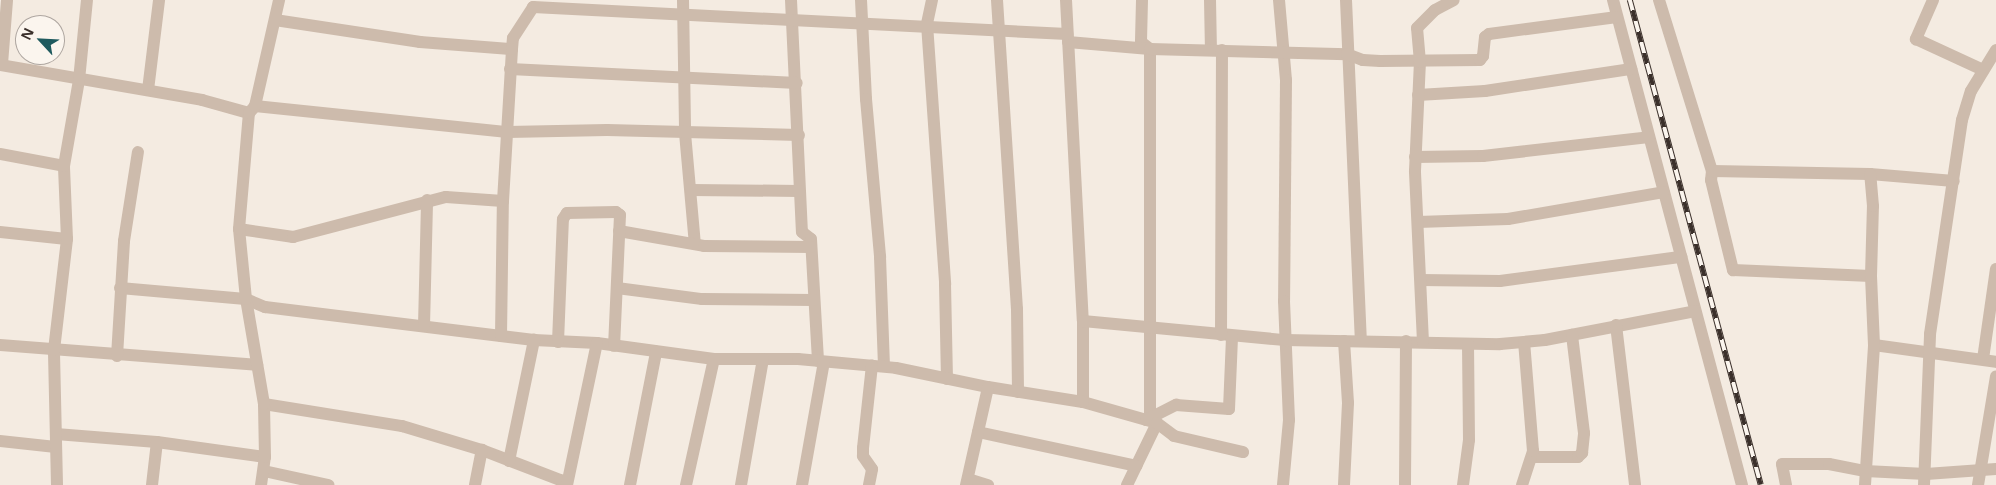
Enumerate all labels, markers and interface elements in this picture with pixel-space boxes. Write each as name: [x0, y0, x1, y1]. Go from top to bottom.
north arrow: [15, 15, 65, 65]
text: N: [16, 25, 38, 43]

